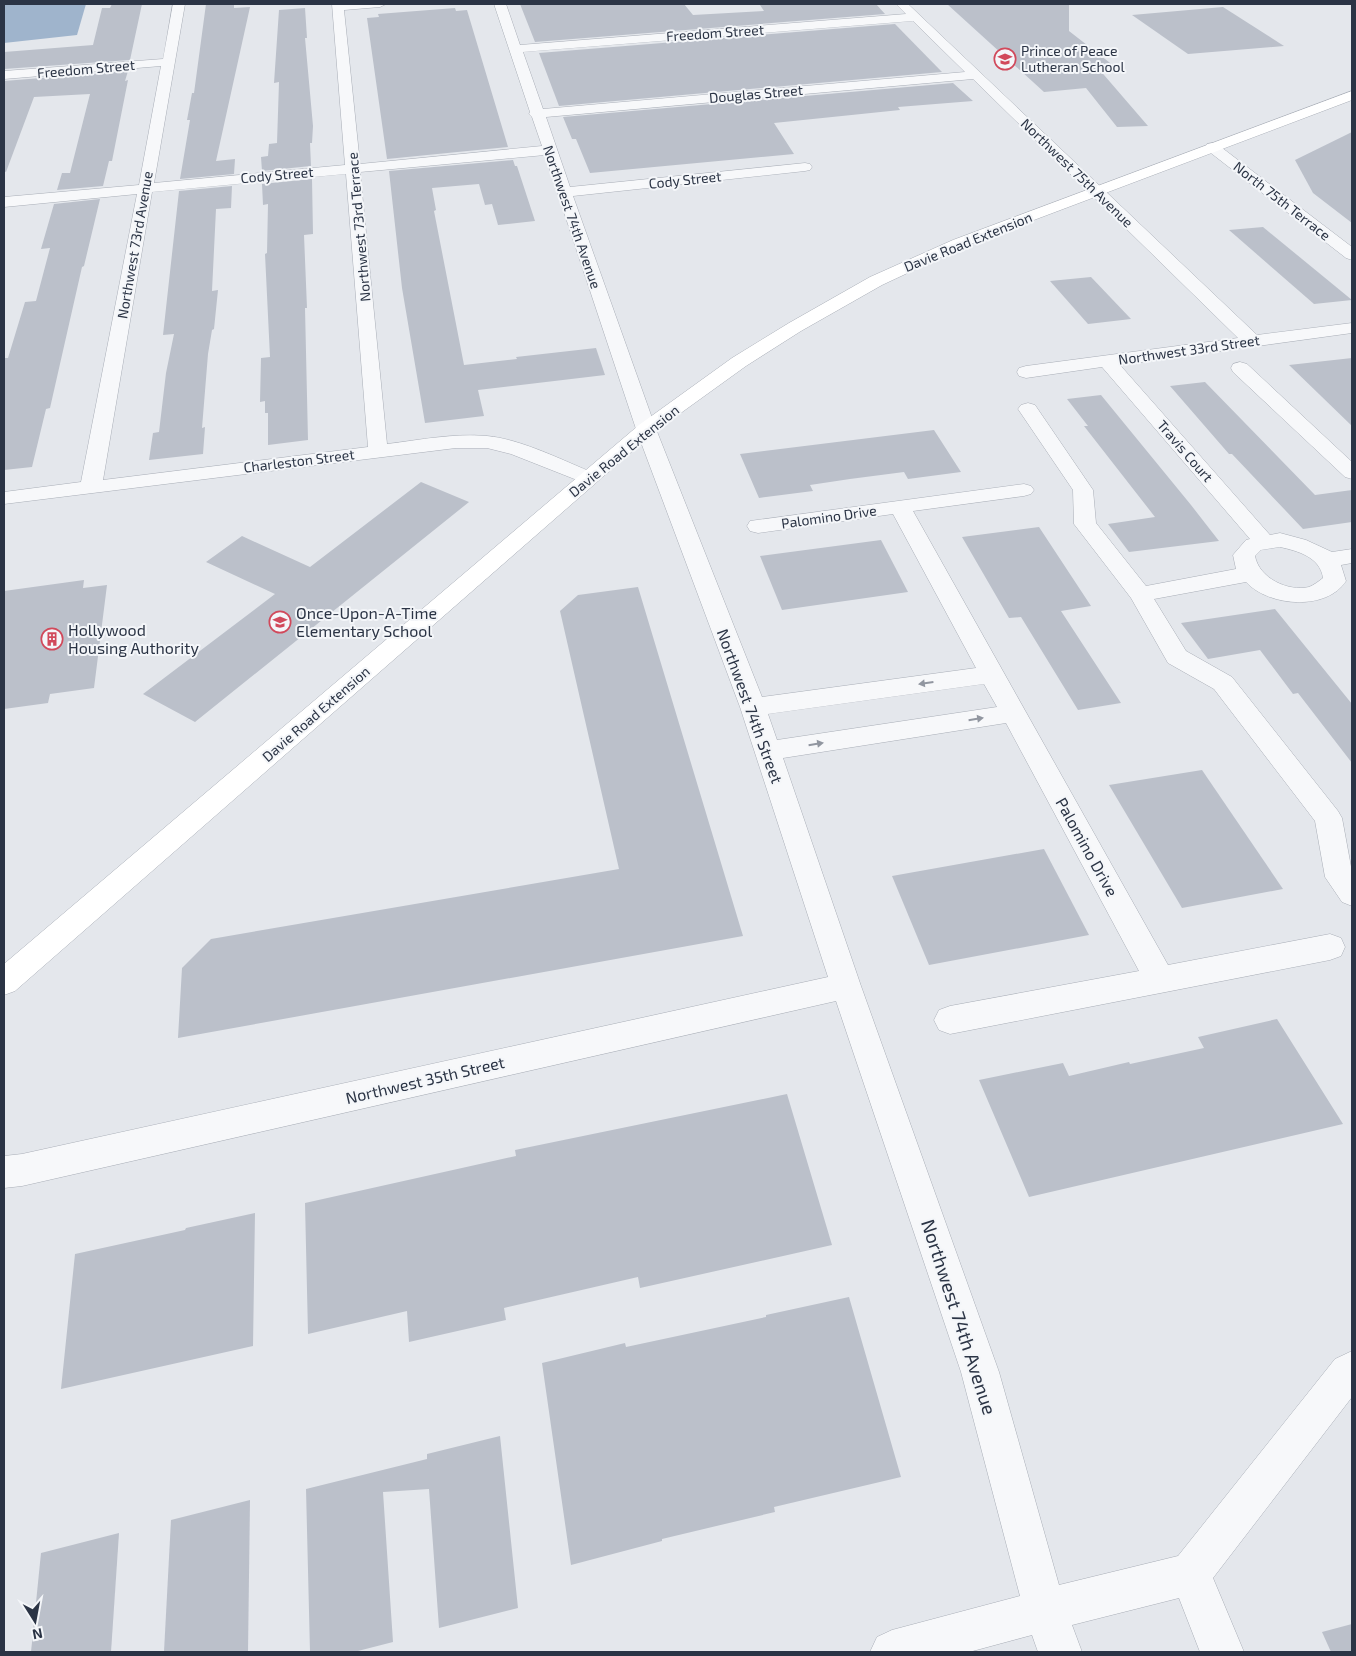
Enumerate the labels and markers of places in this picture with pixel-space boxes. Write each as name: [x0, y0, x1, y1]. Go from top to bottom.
place label: Prince of Peace Lutheran School: [1021, 42, 1125, 75]
school or university icon: Prince of Peace Lutheran School: [993, 47, 1017, 71]
place label: Once-Upon-A-Time Elementary School: [296, 603, 437, 640]
school or university icon: Once-Upon-A-Time Elementary School: [268, 610, 292, 634]
place label: Hollywood Housing Authority: [68, 620, 199, 657]
building icon: Hollywood Housing Authority: [40, 627, 64, 651]

